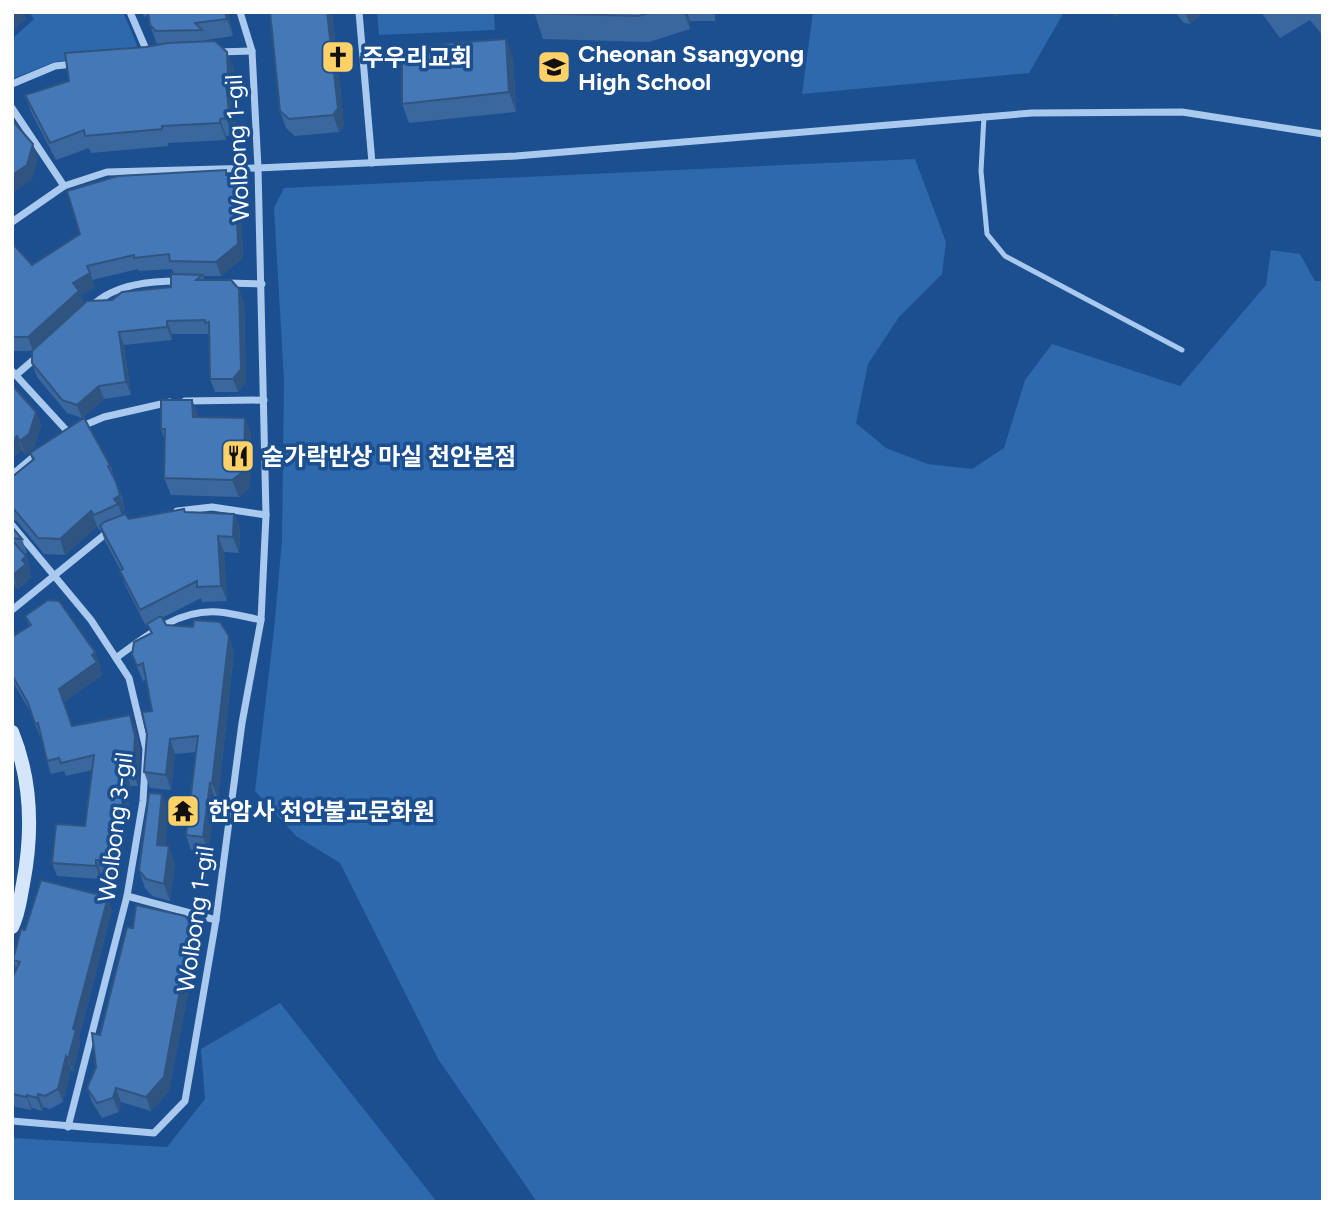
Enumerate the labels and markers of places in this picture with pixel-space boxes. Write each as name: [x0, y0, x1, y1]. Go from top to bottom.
church icon: 주우리교회: [319, 38, 357, 76]
place label: Cheonan Ssangyong High School: [578, 39, 804, 96]
place label: 주우리교회: [362, 43, 472, 72]
school or university icon: Cheonan Ssangyong High School: [535, 48, 573, 86]
restaurant icon: 숟가락반상 마실 천안본점: [219, 437, 257, 475]
place label: 숟가락반상 마실 천안본점: [262, 442, 516, 471]
temple icon: 한암사 천안불교문화원: [164, 792, 202, 830]
place label: 한암사 천안불교문화원: [208, 797, 435, 826]

